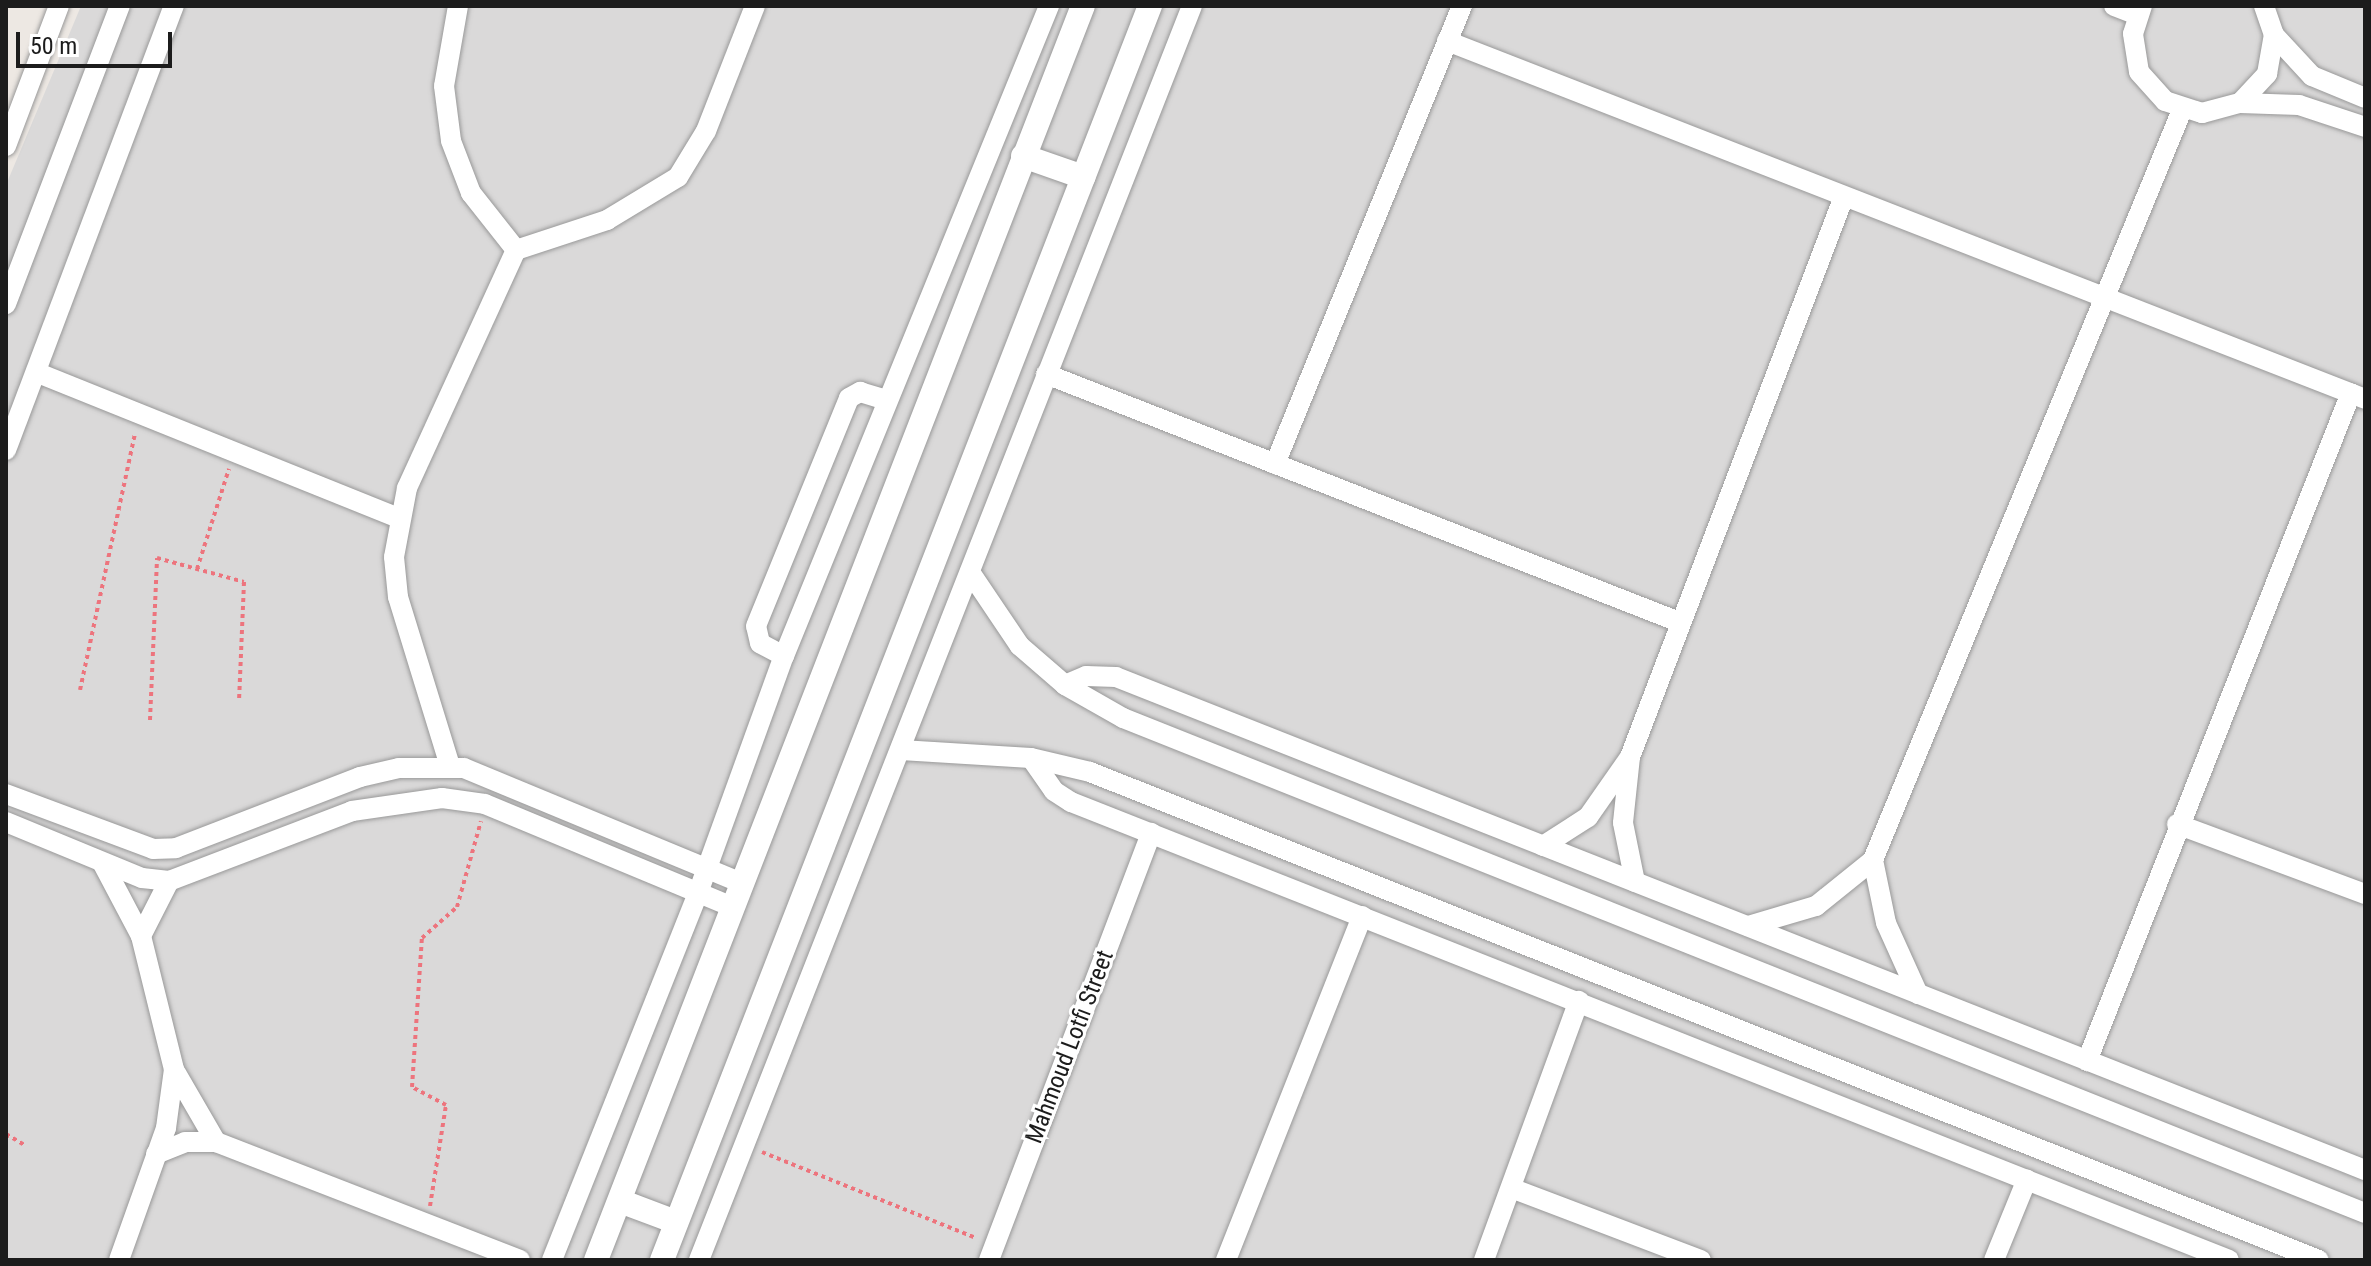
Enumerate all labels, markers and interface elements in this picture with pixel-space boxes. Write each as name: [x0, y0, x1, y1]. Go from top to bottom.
scale bar: [20, 16, 176, 66]
text: 50 m: [30, 32, 77, 60]
street label: Mahmoud Lotfi Street: [1020, 946, 1120, 1148]

